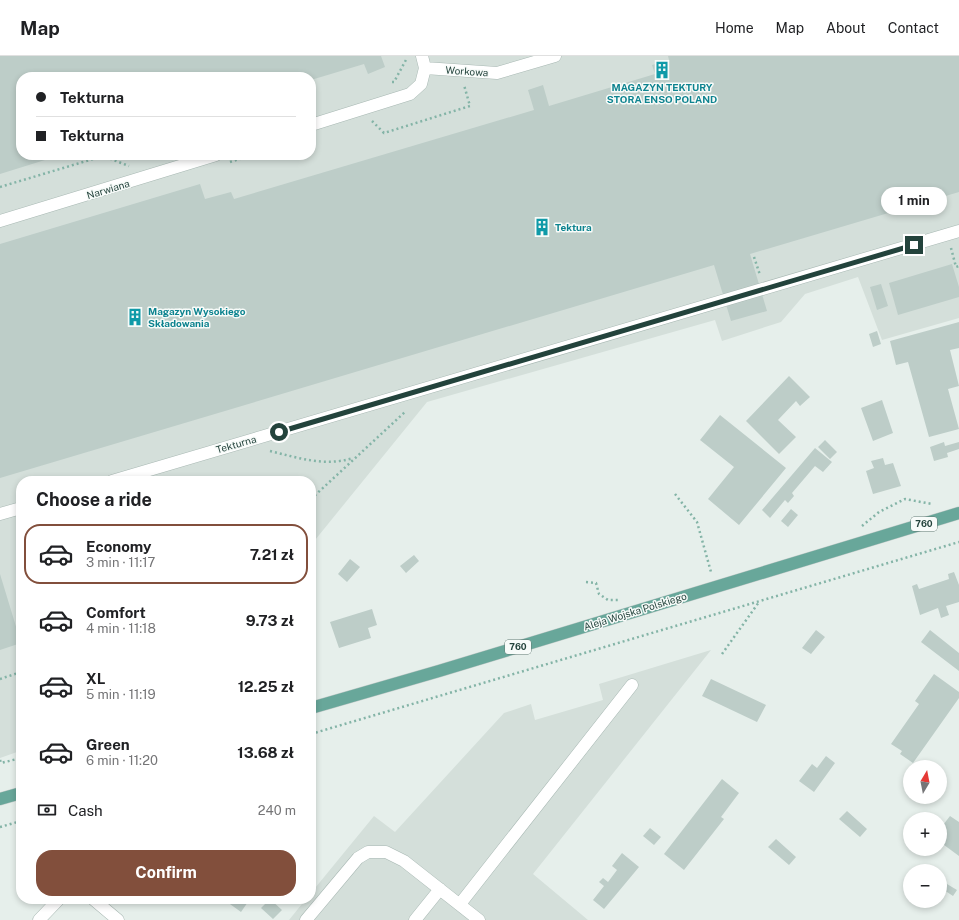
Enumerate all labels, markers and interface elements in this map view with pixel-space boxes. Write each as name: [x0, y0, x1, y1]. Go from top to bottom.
text: Map: [20, 17, 60, 39]
text: Home: [715, 20, 754, 36]
text: Map: [776, 20, 804, 36]
text: About: [826, 20, 866, 36]
text: Contact: [888, 20, 939, 36]
building icon: MAGAZYN TEKTURY STORA ENSO POLAND: [652, 60, 672, 80]
street label: Workowa: [445, 64, 489, 78]
place label: MAGAZYN TEKTURY STORA ENSO POLAND: [607, 81, 717, 105]
text: Tekturna: [60, 89, 124, 106]
text: Tekturna: [60, 127, 124, 144]
street label: Narwiana: [85, 177, 131, 201]
callout: 1 min: [881, 187, 947, 215]
text: 1 min: [898, 193, 930, 208]
building icon: Tektura: [532, 217, 552, 237]
place label: Tektura: [555, 221, 592, 233]
route end: [905, 236, 923, 254]
place label: Magazyn Wysokiego Składowania: [148, 305, 246, 329]
building icon: Magazyn Wysokiego Składowania: [125, 307, 145, 327]
route start: [270, 423, 288, 441]
street label: Tekturna: [215, 433, 257, 455]
text: Choose a ride: [36, 489, 152, 510]
road number: 760: [911, 517, 937, 531]
icon: car: [38, 536, 74, 572]
text: Economy: [86, 538, 151, 555]
text: 7.21 zł: [250, 546, 294, 563]
text: 3 min · 11:17: [86, 555, 155, 570]
street label: Aleja Wojska Polskiego: [582, 590, 688, 632]
icon: car: [38, 602, 74, 638]
text: Comfort: [86, 604, 146, 621]
text: 9.73 zł: [246, 612, 294, 629]
text: 4 min · 11:18: [86, 621, 156, 636]
road number: 760: [505, 640, 531, 654]
icon: car: [38, 668, 74, 704]
text: XL: [86, 670, 105, 687]
text: 12.25 zł: [238, 678, 294, 695]
text: 5 min · 11:19: [86, 687, 156, 702]
icon: car: [38, 734, 74, 770]
text: Green: [86, 736, 130, 753]
text: 13.68 zł: [237, 744, 294, 761]
text: 6 min · 11:20: [86, 753, 158, 768]
north arrow: [903, 760, 947, 804]
map controls: [903, 760, 947, 908]
icon: cash: [36, 799, 58, 821]
text: Cash: [68, 802, 103, 819]
text: 240 m: [258, 803, 296, 818]
button: +: [903, 812, 947, 856]
button: Confirm: [36, 850, 296, 896]
button: −: [903, 864, 947, 908]

